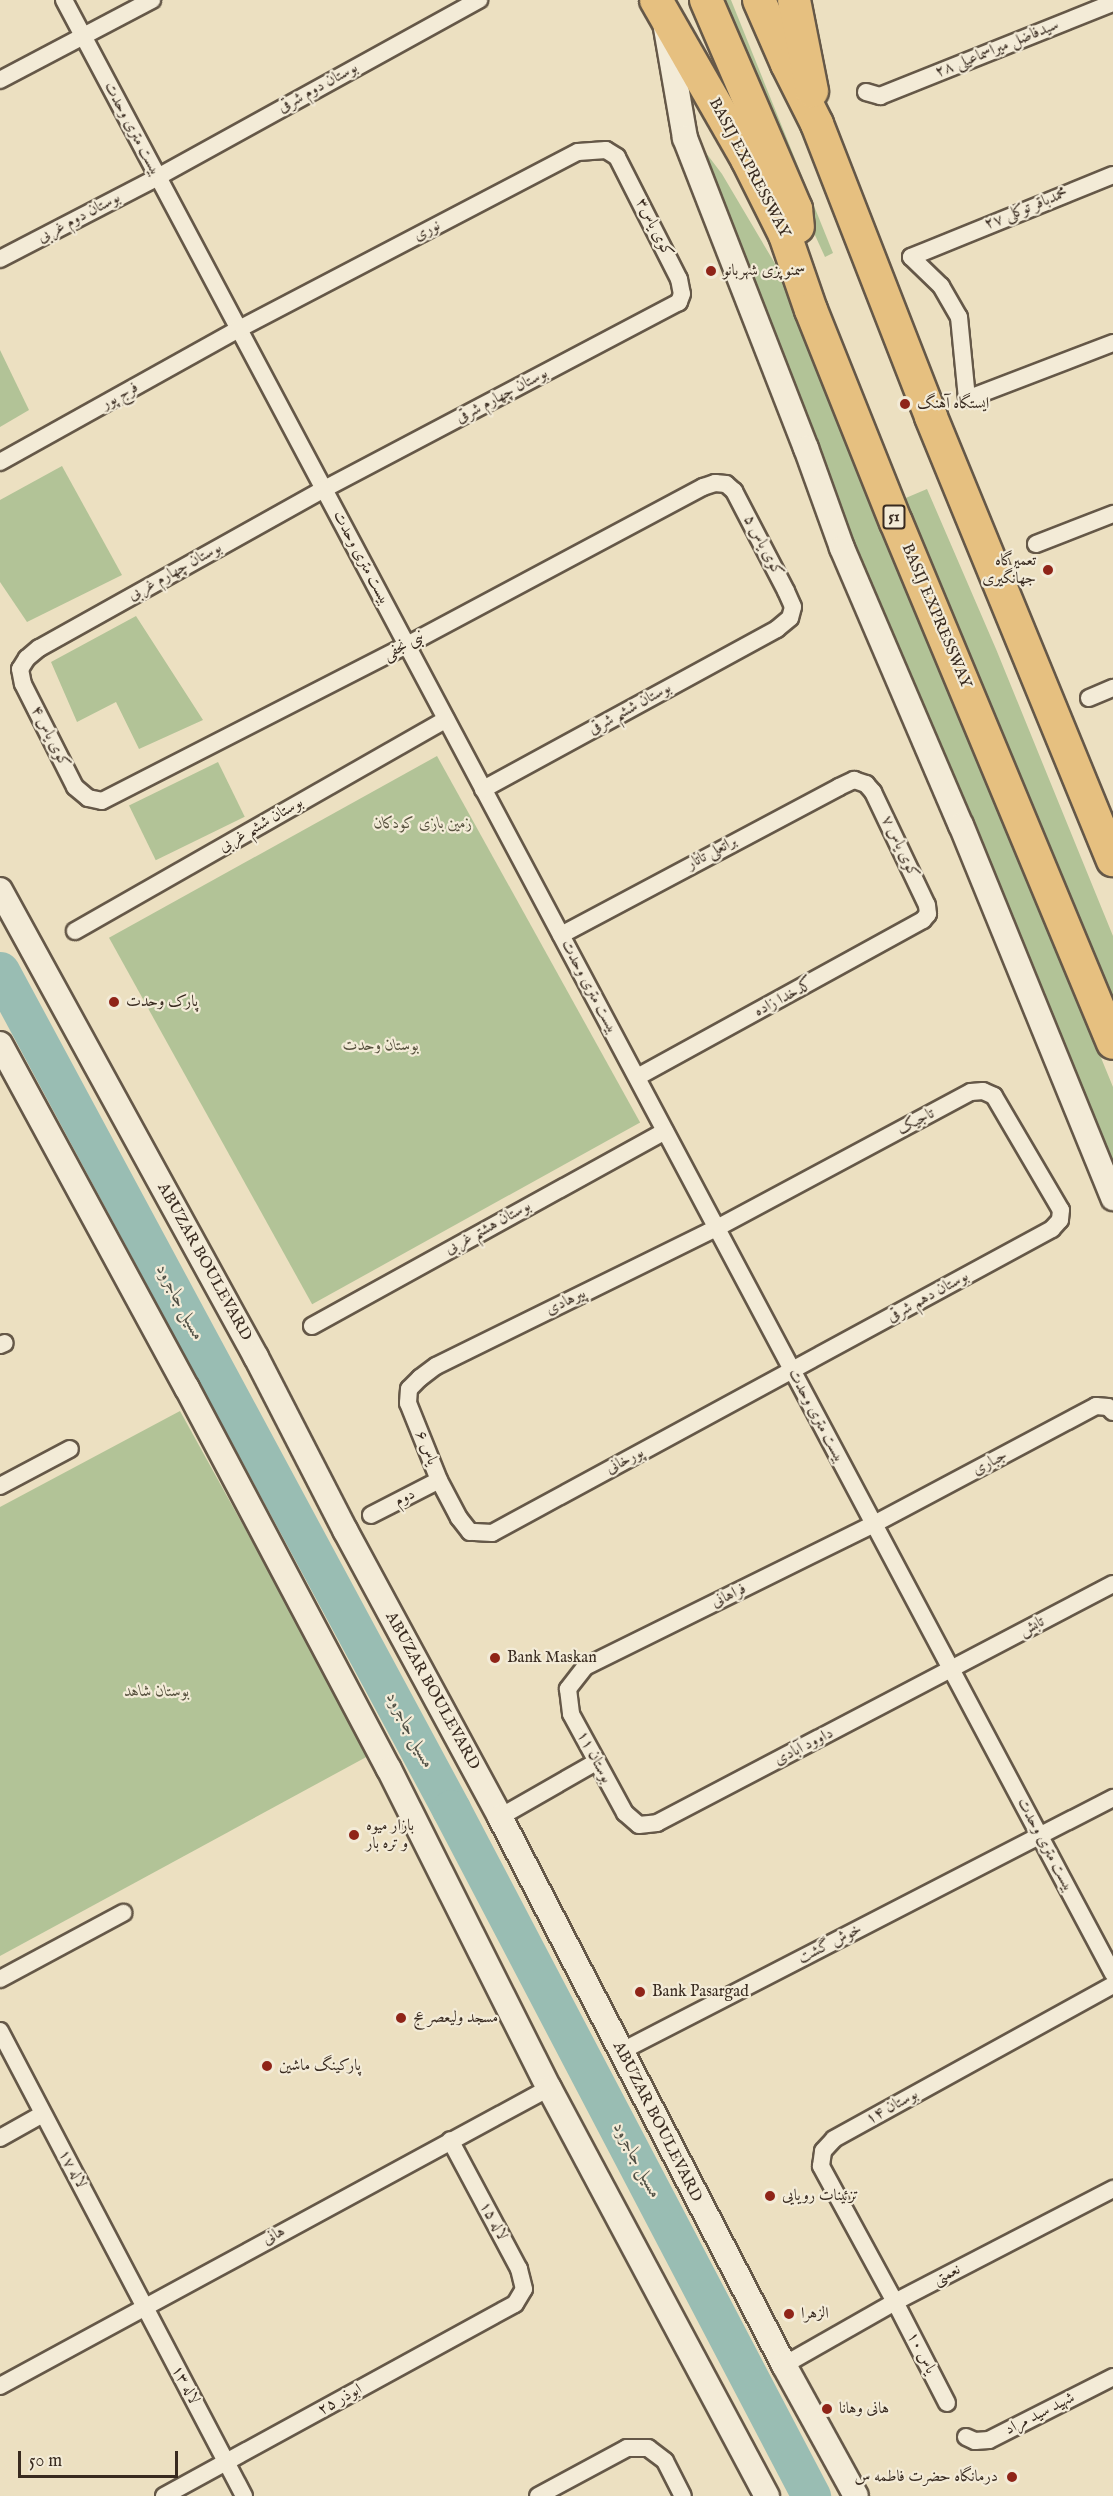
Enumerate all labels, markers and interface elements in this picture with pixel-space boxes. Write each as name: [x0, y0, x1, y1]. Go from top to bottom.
street label: سیدفاضل میراسماعیلی ۲۸: [932, 15, 1062, 83]
street label: بوستان دوم شرقی: [275, 58, 361, 118]
street label: بیست متری وحدت: [99, 79, 165, 179]
street label: BASIJ EXPRESSWAY: [704, 95, 794, 241]
street label: محمدباقر توکلی ۲۷: [982, 184, 1070, 234]
street label: بوستان دوم غربی: [35, 188, 123, 248]
street label: کوی یاس۳: [631, 195, 677, 261]
street label: نوری: [410, 216, 444, 246]
place label: سمنو پزی شهربانو: [723, 261, 805, 281]
marker: سمنو پزی شهربانو: [704, 264, 718, 278]
street label: بوستان چهارم شرقی: [453, 364, 551, 428]
street label: فرج پور: [98, 378, 142, 414]
place label: ایستگاه آهنگ: [917, 394, 989, 414]
marker: ایستگاه آهنگ: [898, 397, 912, 411]
road number: 51: [882, 505, 906, 529]
street label: بیست متری وحدت: [328, 508, 394, 608]
street label: کوی یاس ۵: [739, 512, 787, 580]
street label: بوستان چهارم غربی: [125, 538, 225, 606]
street label: BASIJ EXPRESSWAY: [897, 541, 975, 691]
place label: تعمیرگاه جهانگیری: [982, 551, 1036, 589]
marker: تعمیرگاه جهانگیری: [1041, 563, 1055, 577]
street label: نبی نجفی: [380, 627, 428, 665]
street label: بوستان ششم شرقی: [585, 678, 675, 740]
street label: کوی یاس ۴: [26, 703, 74, 771]
street label: بوستان ششم غربی: [216, 793, 306, 857]
street label: کوی یاس ۷: [877, 812, 923, 882]
park label: زمین بازی کودکان: [374, 814, 472, 834]
street label: براتعلی تاتار: [684, 832, 740, 874]
street label: بیست متری وحدت: [556, 937, 622, 1037]
street label: کدخدا زاده: [751, 974, 817, 1022]
place label: پارک وحدت: [126, 992, 198, 1012]
marker: پارک وحدت: [107, 995, 121, 1009]
park label: بوستان وحدت: [343, 1036, 419, 1056]
street label: تاجیک: [894, 1104, 938, 1140]
street label: ABUZAR BOULEVARD: [153, 1180, 255, 1344]
street label: بوستان هشتم غربی: [442, 1197, 534, 1259]
water label: مسیل جاجرود: [150, 1261, 208, 1345]
street label: بوستان دهم شرقی: [884, 1267, 972, 1327]
street label: پیرهادی: [543, 1284, 589, 1320]
street label: بیست متری وحدت: [783, 1366, 849, 1466]
street label: یاس ۶: [410, 1428, 442, 1468]
street label: پورخانی: [603, 1443, 647, 1479]
street label: جباری: [969, 1446, 1011, 1480]
street label: دوم: [391, 1485, 419, 1511]
street label: فراهانی: [708, 1579, 750, 1613]
street label: ABUZAR BOULEVARD: [381, 1609, 483, 1773]
street label: تابش: [1016, 1613, 1048, 1641]
place label: Bank Maskan: [507, 1648, 597, 1668]
marker: Bank Maskan: [488, 1651, 502, 1665]
park label: بوستان شاهد: [124, 1682, 190, 1702]
water label: مسیل جاجرود: [380, 1689, 438, 1773]
street label: داوود آبادی: [771, 1724, 837, 1770]
street label: بوستان ۱۱: [572, 1728, 616, 1786]
street label: بیست متری وحدت: [1012, 1795, 1078, 1895]
place label: بازار میوه و تره بار: [366, 1816, 414, 1854]
marker: بازار میوه و تره بار: [347, 1828, 361, 1842]
street label: خوش گشت: [795, 1920, 865, 1968]
place label: Bank Pasargad: [652, 1982, 749, 2002]
marker: Bank Pasargad: [633, 1985, 647, 1999]
place label: مسجد ولیعصر عج: [413, 2008, 498, 2028]
marker: مسجد ولیعصر عج: [394, 2011, 408, 2025]
street label: ABUZAR BOULEVARD: [608, 2039, 706, 2205]
place label: پارکینگ ماشین: [279, 2056, 361, 2076]
marker: پارکینگ ماشین: [260, 2059, 274, 2073]
street label: بوستان ۱۴: [863, 2085, 921, 2129]
water label: مسیل جاجرود: [607, 2119, 665, 2203]
street label: لاله ۱۷: [54, 2146, 90, 2192]
place label: تزئینات رویایی: [782, 2186, 859, 2206]
marker: تزئینات رویایی: [763, 2189, 777, 2203]
street label: لاله ۱۵: [475, 2198, 511, 2244]
street label: هانی: [259, 2222, 289, 2250]
street label: نعمتی: [930, 2260, 964, 2290]
place label: الزهرا: [801, 2304, 829, 2324]
marker: الزهرا: [782, 2307, 796, 2321]
street label: یاس ۱۰: [902, 2329, 940, 2377]
street label: لاله ۱۳: [167, 2362, 203, 2408]
street label: ابوذر ۲۵: [314, 2380, 366, 2420]
street label: شهید سید مراد: [1002, 2388, 1078, 2440]
place label: هانی وهانا: [839, 2399, 889, 2419]
marker: هانی وهانا: [820, 2402, 834, 2416]
scale bar: [21, 2439, 182, 2477]
text: 50 m: [29, 2450, 62, 2473]
place label: درمانگاه حضرت فاطمه س: [855, 2467, 998, 2487]
marker: درمانگاه حضرت فاطمه س: [1003, 2468, 1021, 2486]

